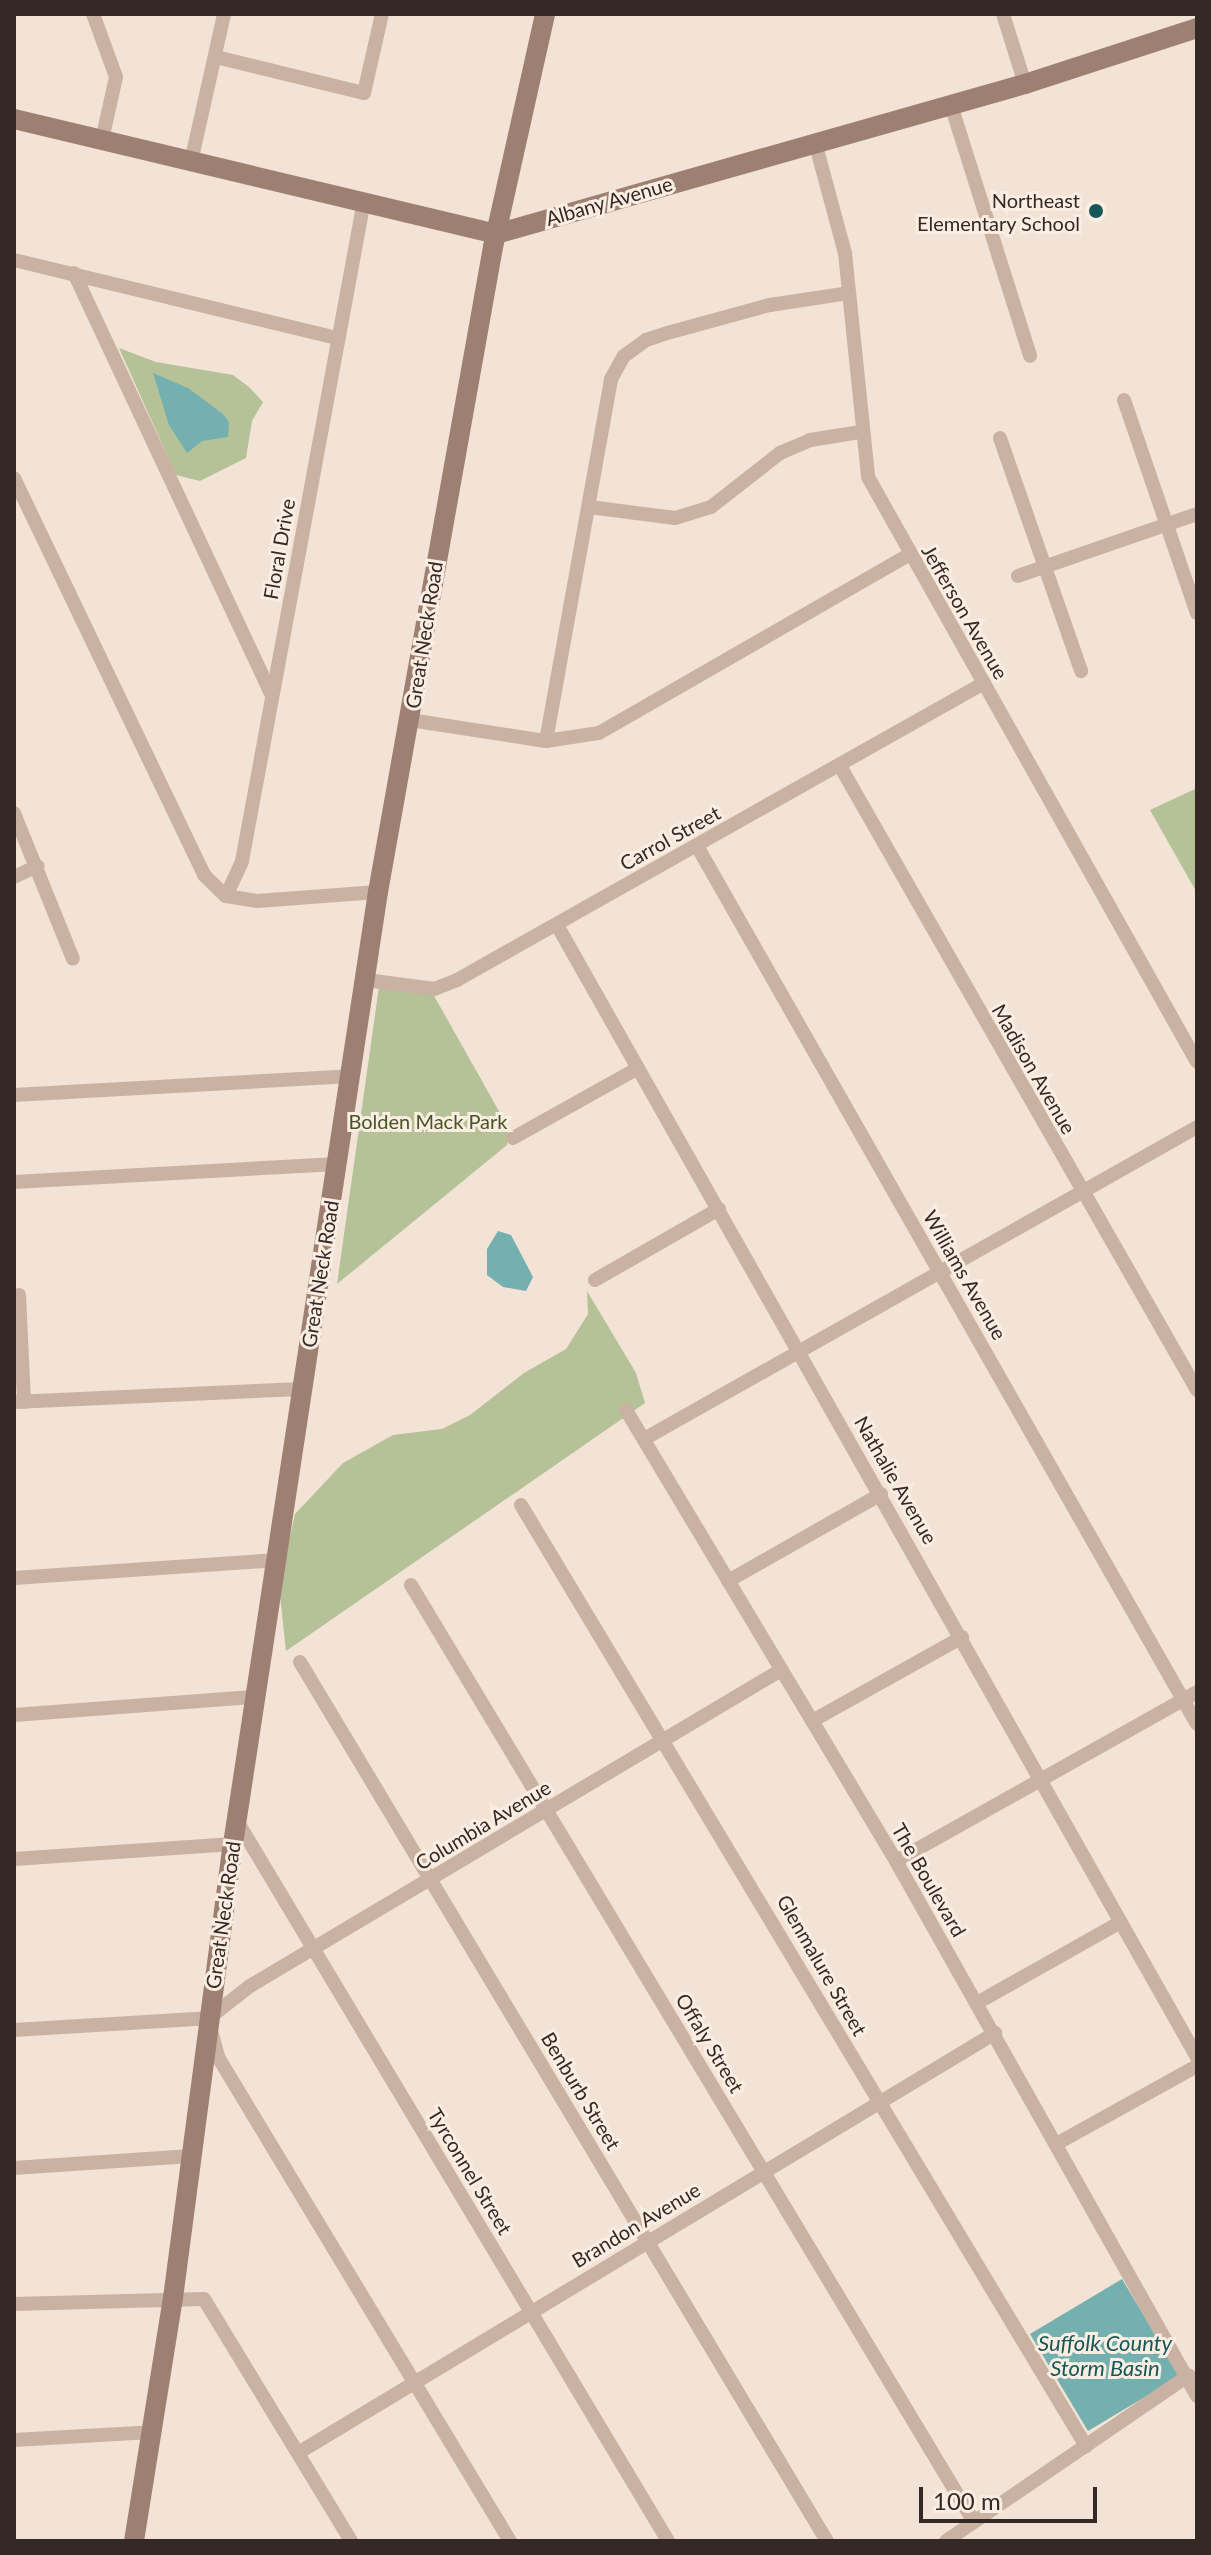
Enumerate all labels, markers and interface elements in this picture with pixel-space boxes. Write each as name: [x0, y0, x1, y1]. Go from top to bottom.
street label: Albany Avenue: [542, 171, 676, 231]
place label: Northeast Elementary School: [917, 188, 1080, 235]
marker: Northeast Elementary School: [1087, 202, 1105, 220]
street label: Floral Drive: [258, 497, 300, 601]
street label: Jefferson Avenue: [917, 540, 1013, 684]
street label: Great Neck Road: [401, 560, 447, 710]
street label: Carrol Street: [616, 801, 724, 875]
street label: Madison Avenue: [987, 999, 1081, 1139]
park label: Bolden Mack Park: [349, 1109, 507, 1133]
street label: Great Neck Road: [297, 1199, 343, 1349]
street label: Williams Avenue: [918, 1206, 1012, 1344]
street label: Nathalie Avenue: [849, 1411, 943, 1549]
street label: Columbia Avenue: [411, 1775, 555, 1875]
street label: The Boulevard: [887, 1819, 971, 1941]
street label: Great Neck Road: [201, 1840, 245, 1990]
street label: Glenmalure Street: [772, 1890, 872, 2040]
street label: Offaly Street: [671, 1989, 749, 2097]
street label: Benburb Street: [536, 2028, 626, 2154]
street label: Tyrconnel Street: [423, 2103, 517, 2239]
street label: Brandon Avenue: [567, 2177, 705, 2273]
water label: Suffolk County Storm Basin: [1038, 2329, 1172, 2380]
scale bar: [923, 2471, 1101, 2521]
text: 100 m: [933, 2486, 1001, 2515]

